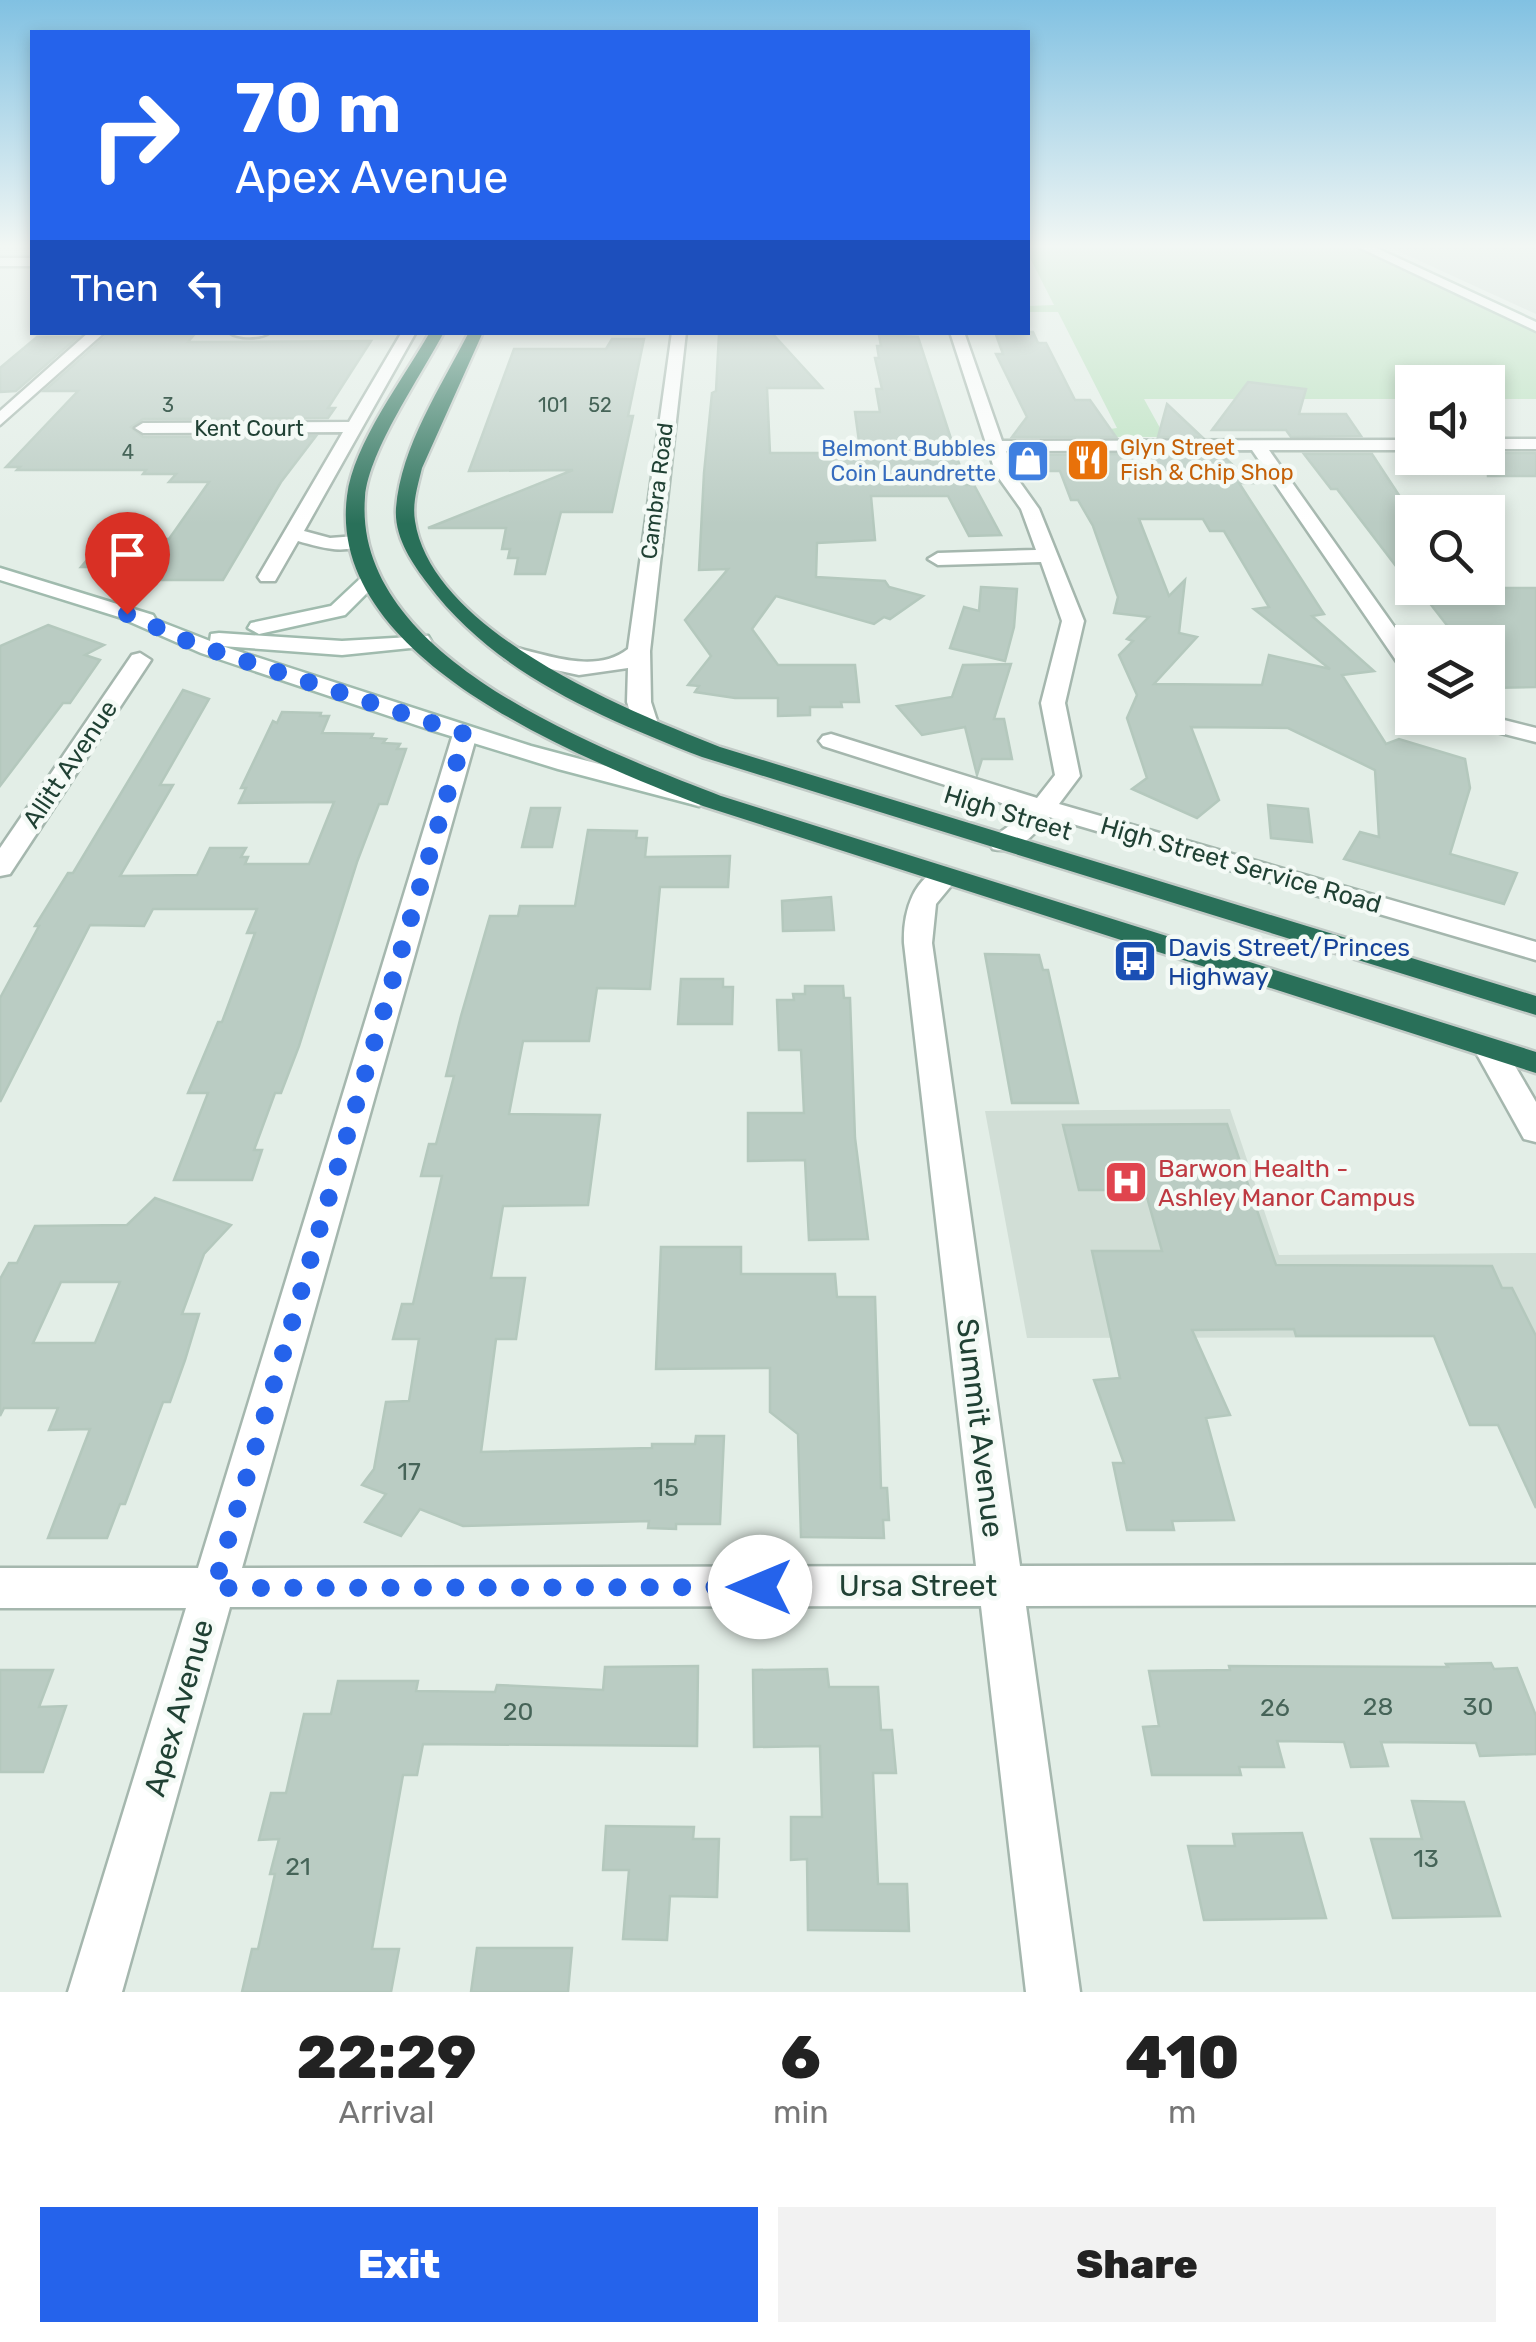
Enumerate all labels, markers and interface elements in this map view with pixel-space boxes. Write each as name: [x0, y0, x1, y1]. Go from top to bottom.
text: 70 m: [235, 67, 402, 150]
icon: right: [70, 70, 200, 200]
text: Apex Avenue: [235, 151, 508, 204]
icon: left: [179, 260, 234, 315]
text: Then: [70, 265, 159, 311]
map controls: [1395, 365, 1505, 735]
button: sound: [1395, 365, 1505, 475]
house number: 3: [162, 393, 174, 417]
house number: 101: [538, 393, 568, 417]
house number: 52: [588, 393, 612, 417]
street label: Kent Court: [194, 415, 304, 442]
street label: Cambra Road: [635, 421, 679, 561]
place label: Glyn Street Fish & Chip Shop: [1120, 434, 1294, 486]
place label: Belmont Bubbles Coin Laundrette: [821, 435, 996, 487]
restaurant icon: Glyn Street Fish & Chip Shop: [1065, 437, 1111, 483]
shop icon: Belmont Bubbles Coin Laundrette: [1005, 438, 1051, 484]
house number: 4: [122, 440, 134, 464]
button: search: [1395, 495, 1505, 605]
pin: [85, 512, 170, 615]
icon: arrive: [100, 527, 155, 582]
button: layers: [1395, 625, 1505, 735]
street label: Allitt Avenue: [17, 695, 123, 833]
street label: High Street: [940, 780, 1076, 846]
street label: High Street Service Road: [1097, 811, 1385, 919]
place label: Davis Street/Princes Highway: [1168, 933, 1410, 991]
bus stop icon: Davis Street/Princes Highway: [1112, 938, 1158, 984]
place label: Barwon Health - Ashley Manor Campus: [1158, 1154, 1415, 1212]
hospital icon: Barwon Health - Ashley Manor Campus: [1103, 1159, 1149, 1205]
street label: Summit Avenue: [949, 1316, 1011, 1540]
house number: 17: [397, 1457, 421, 1486]
house number: 15: [653, 1473, 679, 1502]
position arrow: [708, 1535, 812, 1639]
street label: Ursa Street: [839, 1568, 997, 1604]
street label: Apex Avenue: [137, 1615, 221, 1801]
house number: 28: [1363, 1692, 1393, 1721]
house number: 30: [1463, 1692, 1493, 1721]
house number: 26: [1260, 1693, 1290, 1722]
house number: 20: [503, 1697, 533, 1726]
house number: 13: [1413, 1844, 1439, 1873]
house number: 21: [285, 1852, 311, 1881]
text: 22:29: [296, 2022, 476, 2093]
text: 6: [781, 2022, 821, 2093]
text: 410: [1125, 2022, 1239, 2093]
text: Arrival: [338, 2093, 434, 2131]
text: min: [773, 2093, 829, 2131]
text: m: [1168, 2093, 1196, 2131]
button: Exit: [40, 2207, 758, 2322]
button: Share: [778, 2207, 1496, 2322]

